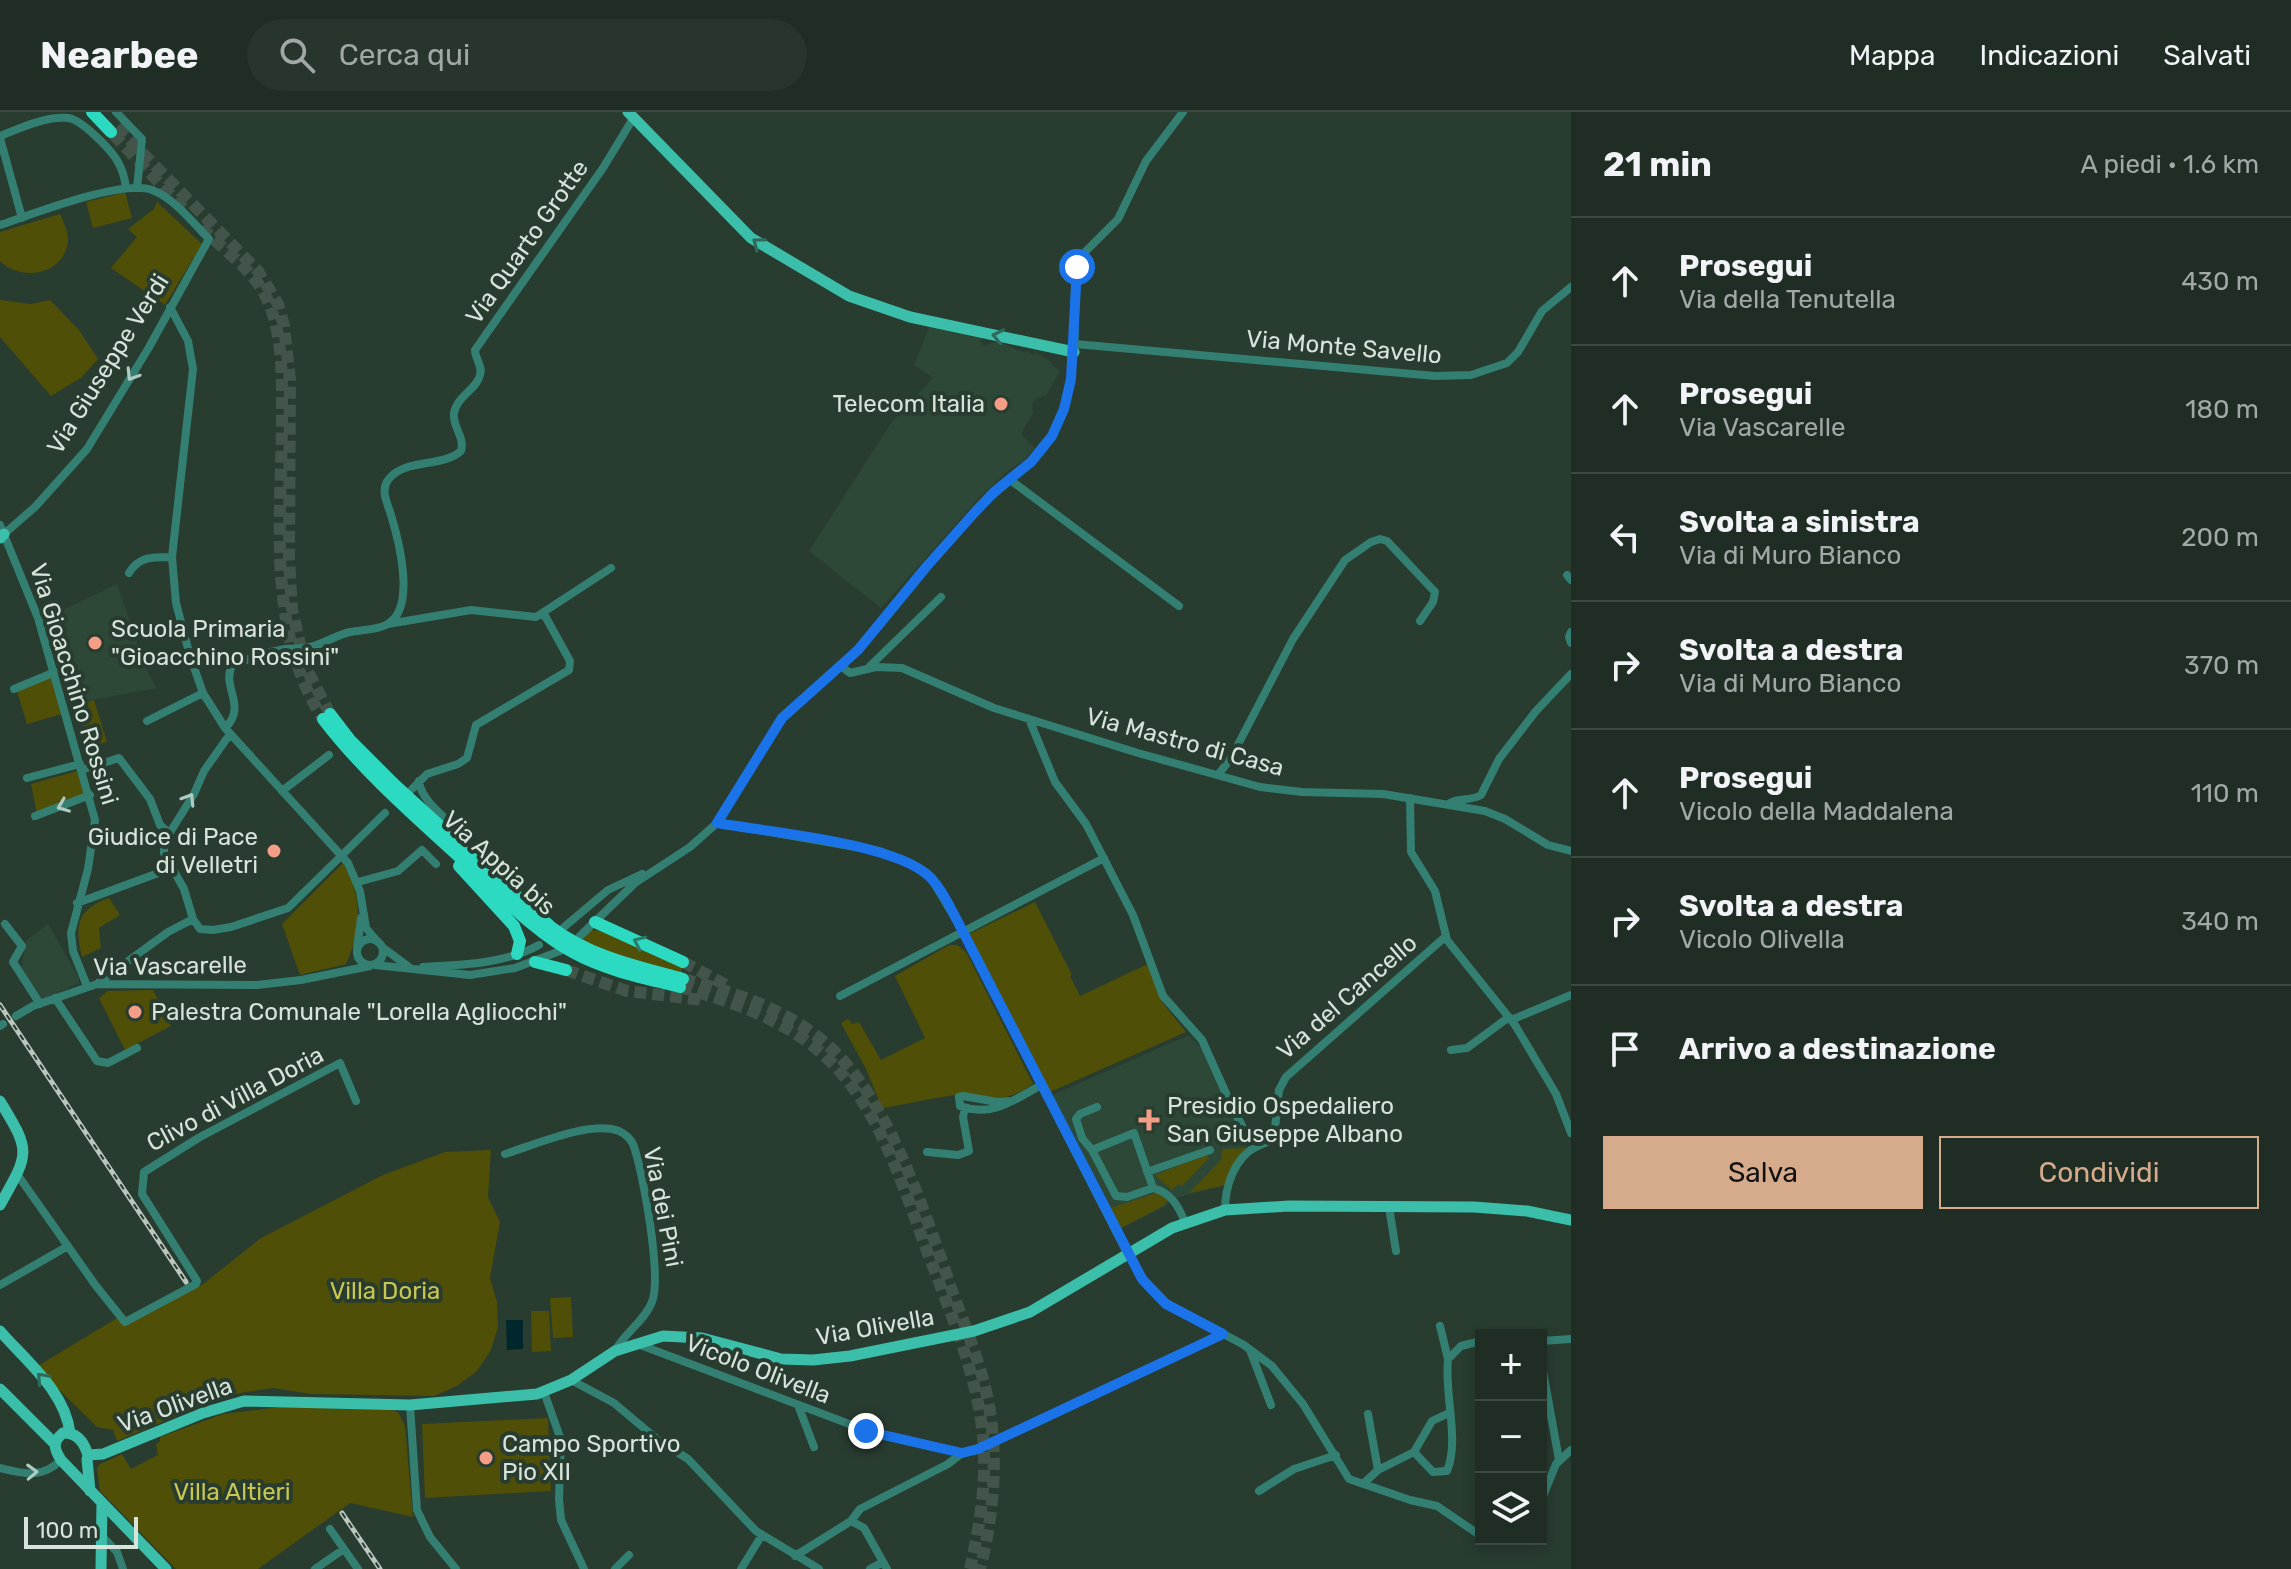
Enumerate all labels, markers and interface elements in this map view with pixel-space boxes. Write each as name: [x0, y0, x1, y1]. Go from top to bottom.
search box: [247, 19, 807, 91]
text: Nearbee: [40, 32, 199, 78]
icon: search: [275, 33, 319, 77]
text: Cerca qui: [339, 37, 470, 73]
text: Mappa: [1849, 39, 1936, 72]
text: Indicazioni: [1980, 39, 2119, 72]
text: Salvati: [2163, 39, 2251, 72]
text: 21 min: [1603, 144, 1712, 185]
text: A piedi · 1.6 km: [2081, 149, 2259, 180]
street label: Via Quarto Grotte: [460, 155, 594, 329]
one-way arrow: [752, 238, 767, 252]
text: Prosegui: [1679, 248, 1812, 284]
route start: [1059, 249, 1095, 285]
icon: ahead: [1603, 259, 1647, 303]
text: 430 m: [2181, 266, 2259, 297]
street label: Via Giuseppe Verdi: [41, 269, 175, 459]
text: Via della Tenutella: [1679, 284, 1896, 315]
street label: Via Monte Savello: [1245, 325, 1443, 369]
one-way arrow: [992, 328, 1005, 345]
one-way arrow: [127, 366, 142, 381]
text: Prosegui: [1679, 376, 1812, 412]
icon: ahead: [1603, 387, 1647, 431]
place label: Telecom Italia: [832, 390, 985, 418]
text: 180 m: [2185, 394, 2259, 425]
marker: Telecom Italia: [992, 395, 1010, 413]
text: Via Vascarelle: [1679, 412, 1846, 443]
text: Svolta a sinistra: [1679, 504, 1920, 540]
icon: left: [1603, 515, 1647, 559]
text: 200 m: [2181, 522, 2259, 553]
text: Via di Muro Bianco: [1679, 540, 1901, 571]
street label: Via Gioacchino Rossini: [24, 560, 124, 808]
place label: Scuola Primaria "Gioacchino Rossini": [111, 615, 339, 671]
text: Svolta a destra: [1679, 632, 1904, 668]
marker: Scuola Primaria "Gioacchino Rossini": [86, 634, 104, 652]
icon: right: [1603, 643, 1647, 687]
text: 370 m: [2184, 650, 2259, 681]
text: Via di Muro Bianco: [1679, 668, 1901, 699]
street label: Via Mastro di Casa: [1083, 702, 1287, 782]
text: Prosegui: [1679, 760, 1812, 796]
icon: ahead: [1603, 771, 1647, 815]
text: 110 m: [2191, 778, 2259, 809]
one-way arrow: [180, 794, 195, 808]
one-way arrow: [57, 796, 71, 813]
text: Vicolo della Maddalena: [1679, 796, 1954, 827]
street label: Via Appia bis: [437, 805, 561, 921]
place label: Giudice di Pace di Velletri: [88, 823, 258, 879]
marker: Giudice di Pace di Velletri: [265, 842, 283, 860]
text: Svolta a destra: [1679, 888, 1904, 924]
icon: right: [1603, 899, 1647, 943]
text: 340 m: [2181, 906, 2259, 937]
text: Vicolo Olivella: [1679, 924, 1845, 955]
street label: Via del Cancello: [1271, 929, 1423, 1065]
one-way arrow: [633, 936, 647, 952]
street label: Via Vascarelle: [93, 951, 247, 981]
place label: Palestra Comunale "Lorella Agliocchi": [151, 998, 567, 1026]
marker: Palestra Comunale "Lorella Agliocchi": [126, 1003, 144, 1021]
icon: arrive: [1603, 1027, 1647, 1071]
text: Arrivo a destinazione: [1679, 1031, 1996, 1067]
street label: Clivo di Villa Doria: [142, 1041, 328, 1157]
place label: Presidio Ospedaliero San Giuseppe Albano: [1167, 1092, 1403, 1148]
marker: Presidio Ospedaliero San Giuseppe Albano: [1138, 1109, 1160, 1131]
button: Salva: [1603, 1136, 1923, 1209]
button: Condividi: [1939, 1136, 2259, 1209]
street label: Via dei Pini: [638, 1145, 688, 1269]
park label: Villa Doria: [330, 1277, 440, 1305]
street label: Via Olivella: [814, 1303, 936, 1351]
street label: Vicolo Olivella: [682, 1329, 834, 1409]
map controls: [1475, 1329, 1547, 1545]
button: +: [1475, 1329, 1547, 1401]
street label: Via Olivella: [114, 1371, 236, 1439]
one-way arrow: [37, 1373, 51, 1388]
button: −: [1475, 1401, 1547, 1473]
route end: [848, 1413, 884, 1449]
place label: Campo Sportivo Pio XII: [502, 1430, 680, 1486]
marker: Campo Sportivo Pio XII: [477, 1449, 495, 1467]
one-way arrow: [26, 1464, 39, 1481]
button: layers: [1475, 1473, 1547, 1545]
park label: Villa Altieri: [173, 1478, 291, 1506]
scale bar: [24, 1513, 138, 1549]
text: 100 m: [36, 1517, 98, 1544]

